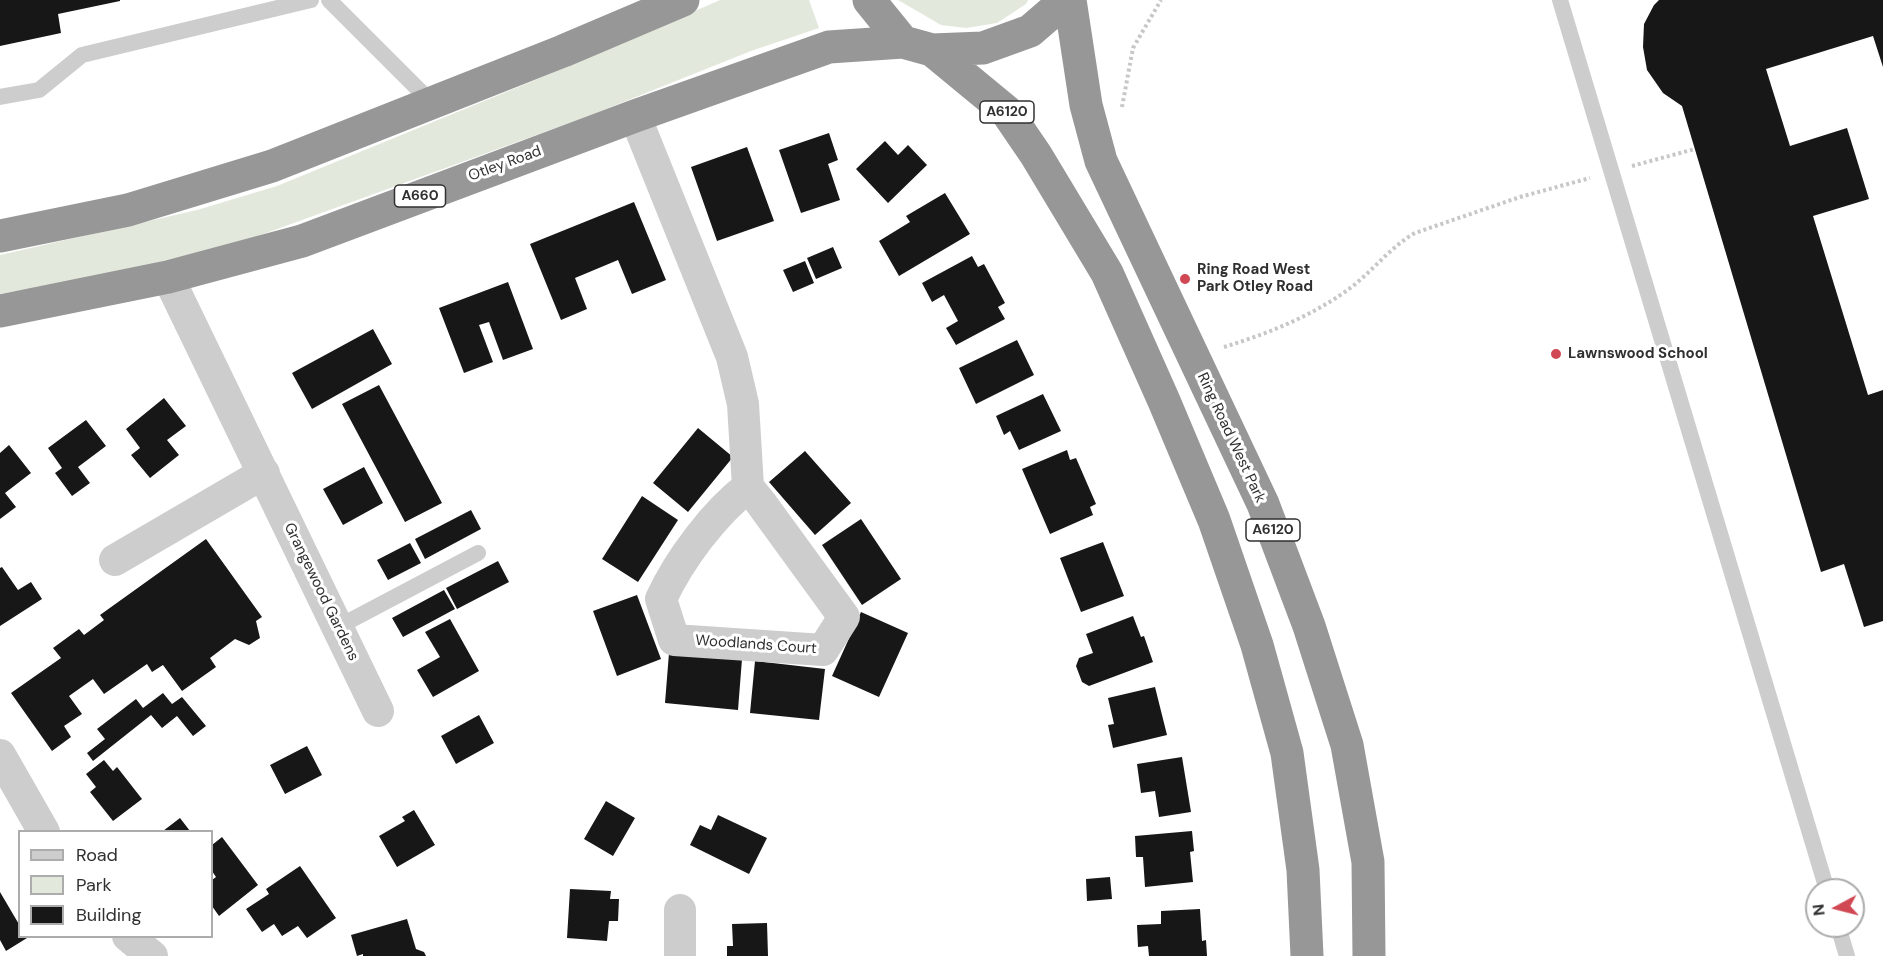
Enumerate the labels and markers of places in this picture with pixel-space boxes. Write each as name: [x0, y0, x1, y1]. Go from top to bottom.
place label: Ring Road West Park Otley Road: [1197, 261, 1313, 296]
marker: Ring Road West Park Otley Road: [1178, 272, 1192, 286]
place label: Lawnswood School: [1568, 345, 1708, 363]
marker: Lawnswood School: [1549, 347, 1563, 361]

